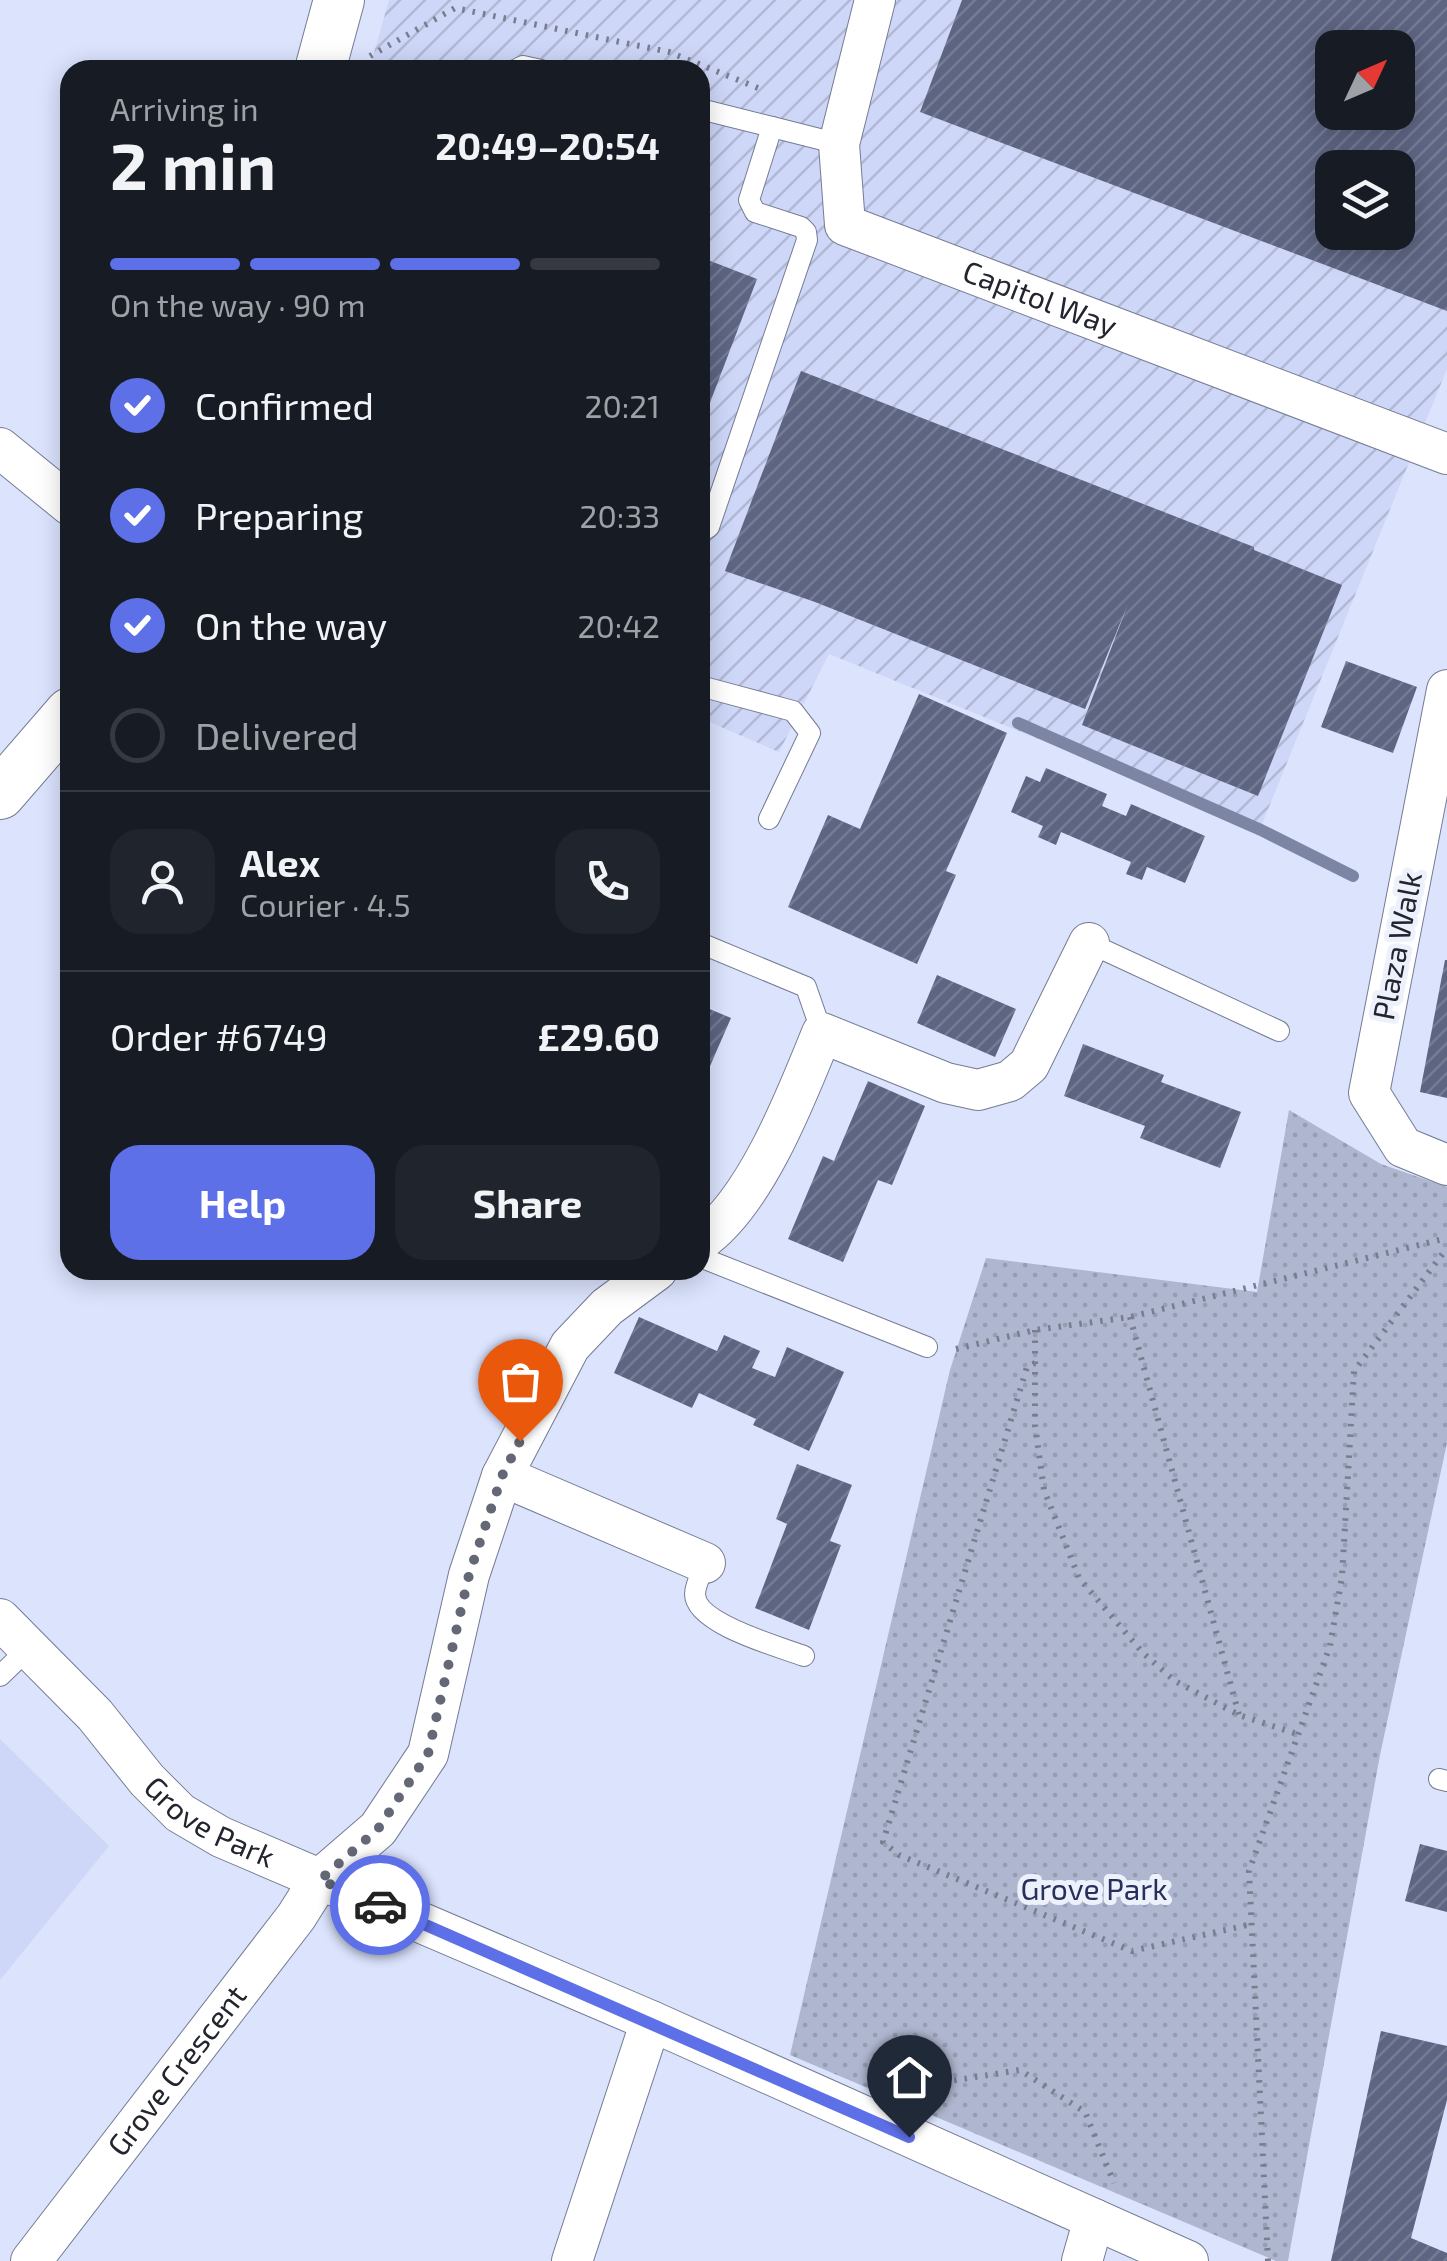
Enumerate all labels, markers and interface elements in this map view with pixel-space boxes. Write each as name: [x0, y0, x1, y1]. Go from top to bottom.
north arrow: [1315, 30, 1415, 130]
map controls: [1315, 30, 1415, 250]
text: Arriving in: [110, 89, 259, 127]
text: 20:49–20:54: [435, 122, 660, 168]
text: 2 min: [110, 125, 276, 203]
button: layers: [1315, 150, 1415, 250]
street label: Capitol Way: [958, 252, 1123, 343]
text: On the way · 90 m: [110, 285, 366, 323]
icon: check: [110, 378, 165, 433]
text: Confirmed: [195, 382, 374, 428]
text: 20:21: [584, 386, 660, 424]
icon: check: [110, 488, 165, 543]
text: Preparing: [195, 492, 363, 538]
text: 20:33: [580, 496, 660, 534]
icon: check: [110, 598, 165, 653]
text: On the way: [195, 602, 387, 648]
text: 20:42: [578, 606, 660, 644]
text: Delivered: [195, 712, 359, 758]
button: person: [110, 829, 215, 934]
button: phone: [555, 829, 660, 934]
text: Alex: [240, 839, 320, 885]
street label: Plaza Walk: [1364, 869, 1428, 1023]
text: Courier · 4.5: [240, 885, 411, 923]
text: Order #6749: [110, 1013, 328, 1059]
text: £29.60: [538, 1013, 660, 1059]
button: Help: [110, 1145, 375, 1260]
button: Share: [395, 1145, 660, 1260]
pin: [478, 1339, 563, 1442]
icon: bag: [493, 1354, 548, 1409]
street label: Grove Park: [138, 1768, 281, 1874]
courier: [330, 1855, 430, 1955]
park label: Grove Park: [1020, 1870, 1168, 1906]
icon: car: [353, 1878, 408, 1933]
street label: Grove Crescent: [99, 1977, 253, 2162]
pin: [867, 2035, 952, 2138]
icon: home: [882, 2050, 937, 2105]

